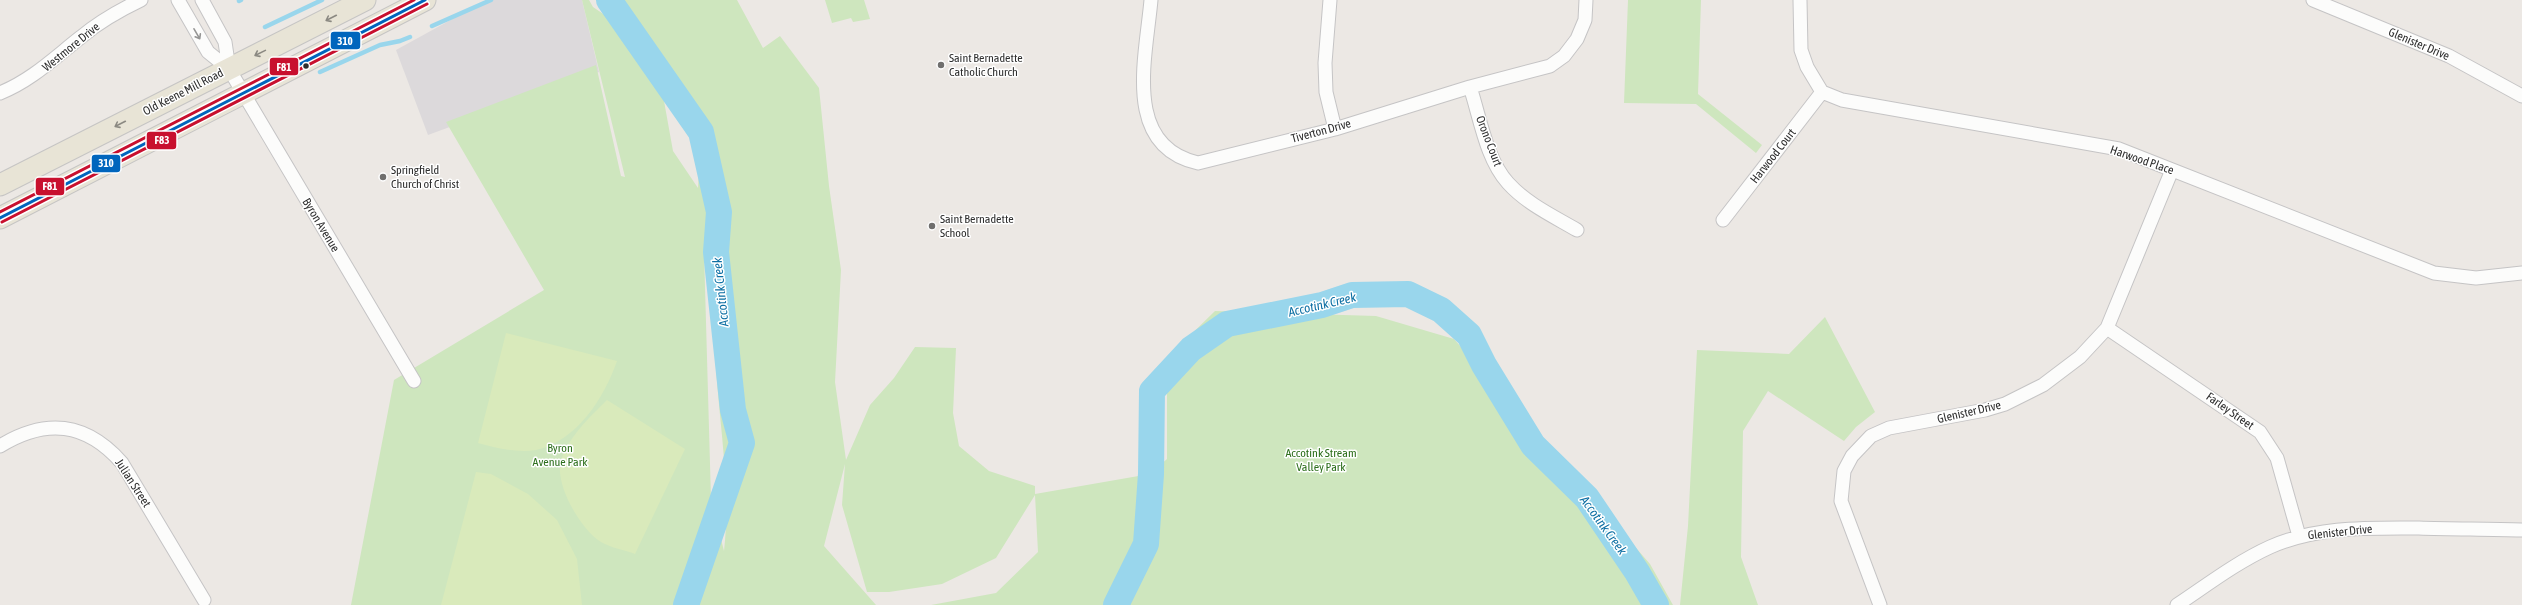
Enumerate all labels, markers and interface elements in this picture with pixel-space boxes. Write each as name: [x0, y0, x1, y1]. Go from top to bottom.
one-way arrow: [325, 15, 337, 22]
street label: Westmore Drive: [40, 20, 102, 74]
street label: Glenister Drive: [2386, 25, 2452, 63]
one-way arrow: [194, 28, 202, 40]
line badge: 310: [330, 31, 361, 50]
text: 310: [337, 35, 353, 47]
one-way arrow: [255, 50, 267, 57]
place label: Saint Bernadette Catholic Church: [949, 51, 1023, 79]
line badge: F81: [269, 57, 299, 76]
marker: Saint Bernadette Catholic Church: [936, 60, 946, 70]
text: F81: [277, 61, 291, 73]
unlabelled marker: [301, 61, 311, 71]
street label: Old Keene Mill Road: [140, 66, 226, 118]
street label: Orono Court: [1473, 114, 1505, 169]
street label: Tiverton Drive: [1290, 116, 1352, 146]
one-way arrow: [114, 121, 126, 129]
street label: Harwood Court: [1747, 125, 1799, 186]
line badge: F83: [146, 131, 177, 150]
text: F83: [155, 134, 169, 146]
street label: Harwood Place: [2108, 143, 2176, 177]
line badge: 310: [91, 154, 121, 173]
text: 310: [98, 157, 114, 169]
place label: Springfield Church of Christ: [391, 163, 460, 191]
marker: Springfield Church of Christ: [378, 172, 388, 182]
line badge: F81: [35, 177, 65, 196]
text: F81: [43, 180, 57, 192]
street label: Byron Avenue: [299, 195, 343, 255]
place label: Saint Bernadette School: [940, 212, 1014, 240]
marker: Saint Bernadette School: [927, 221, 937, 231]
water label: Accotink Creek: [709, 256, 732, 328]
water label: Accotink Creek: [1286, 289, 1358, 320]
street label: Farley Street: [2203, 389, 2257, 433]
street label: Glenister Drive: [1936, 398, 2002, 426]
park label: Byron Avenue Park: [533, 441, 588, 469]
park label: Accotink Stream Valley Park: [1285, 446, 1357, 474]
street label: Julian Street: [112, 456, 154, 510]
water label: Accotink Creek: [1577, 492, 1630, 558]
street label: Glenister Drive: [2307, 522, 2373, 542]

